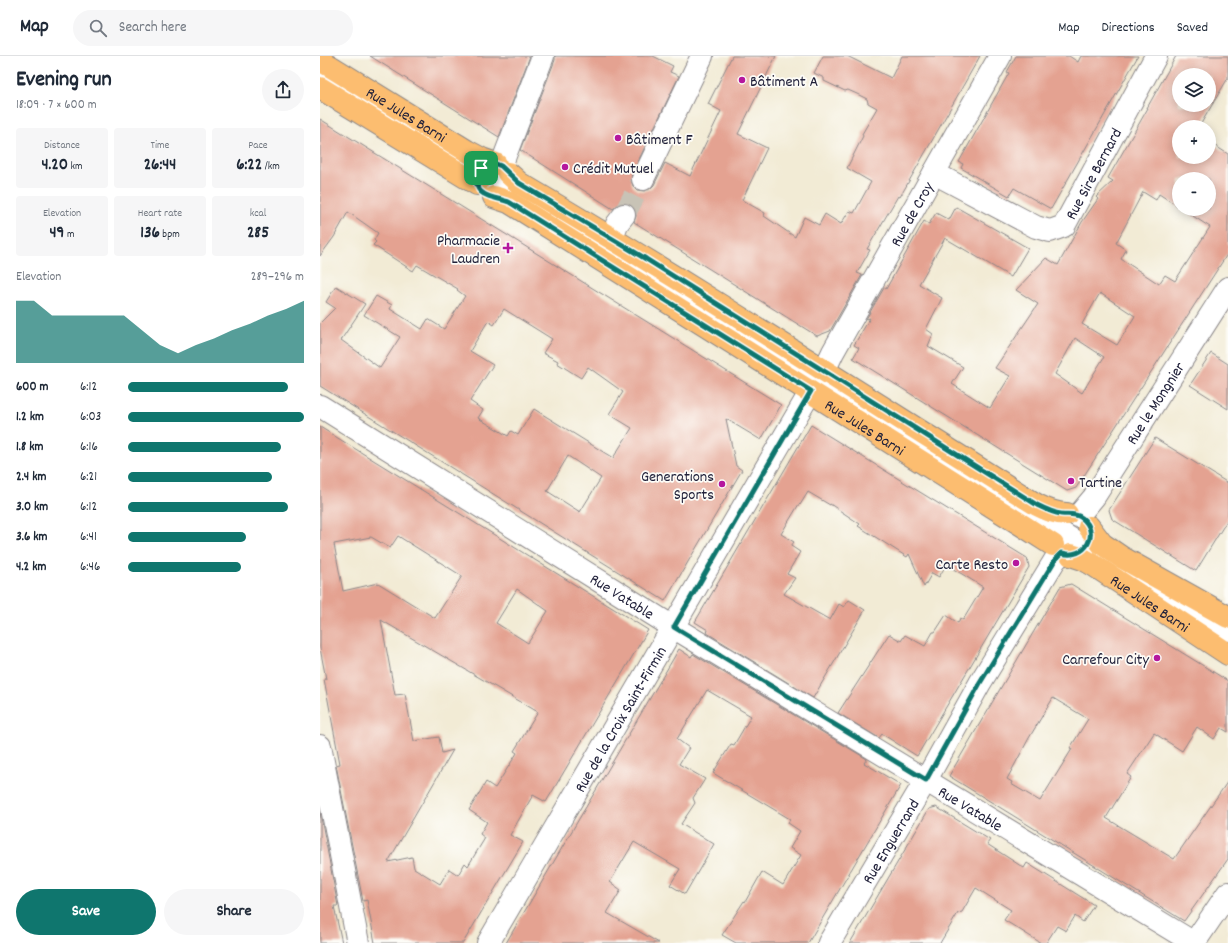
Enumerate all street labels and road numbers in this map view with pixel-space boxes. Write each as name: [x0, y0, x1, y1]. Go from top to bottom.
street label: Rue Jules Barni: [361, 82, 450, 150]
street label: Rue Sire Bernard: [1061, 124, 1129, 224]
street label: Rue de Croy: [886, 178, 941, 251]
street label: Rue le Mongnier: [1122, 358, 1192, 450]
street label: Rue Jules Barni: [820, 395, 909, 463]
street label: Rue Vatable: [585, 569, 658, 626]
street label: Rue Jules Barni: [1105, 570, 1193, 639]
street label: Rue de la Croix Saint-Firmin: [570, 643, 673, 797]
street label: Rue Vatable: [933, 781, 1006, 838]
street label: Rue Enguerrand: [858, 795, 926, 889]

